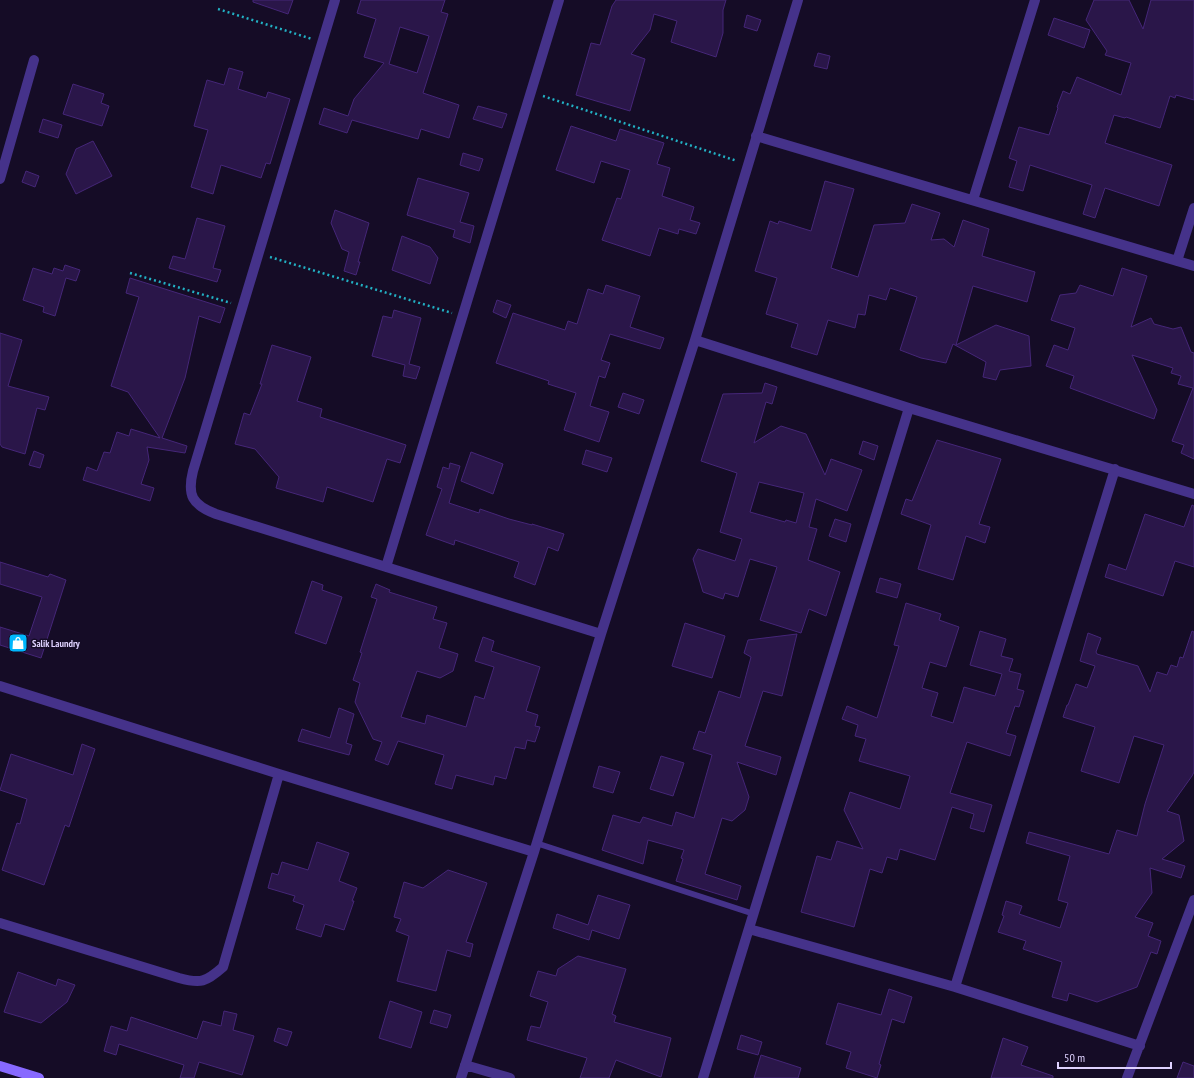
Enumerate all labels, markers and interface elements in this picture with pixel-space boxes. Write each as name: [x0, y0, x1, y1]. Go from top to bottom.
shop icon: Salik Laundry: [7, 632, 29, 654]
place label: Salik Laundry: [32, 637, 81, 650]
scale bar: [1058, 1044, 1171, 1070]
text: 50 m: [1064, 1050, 1085, 1065]

